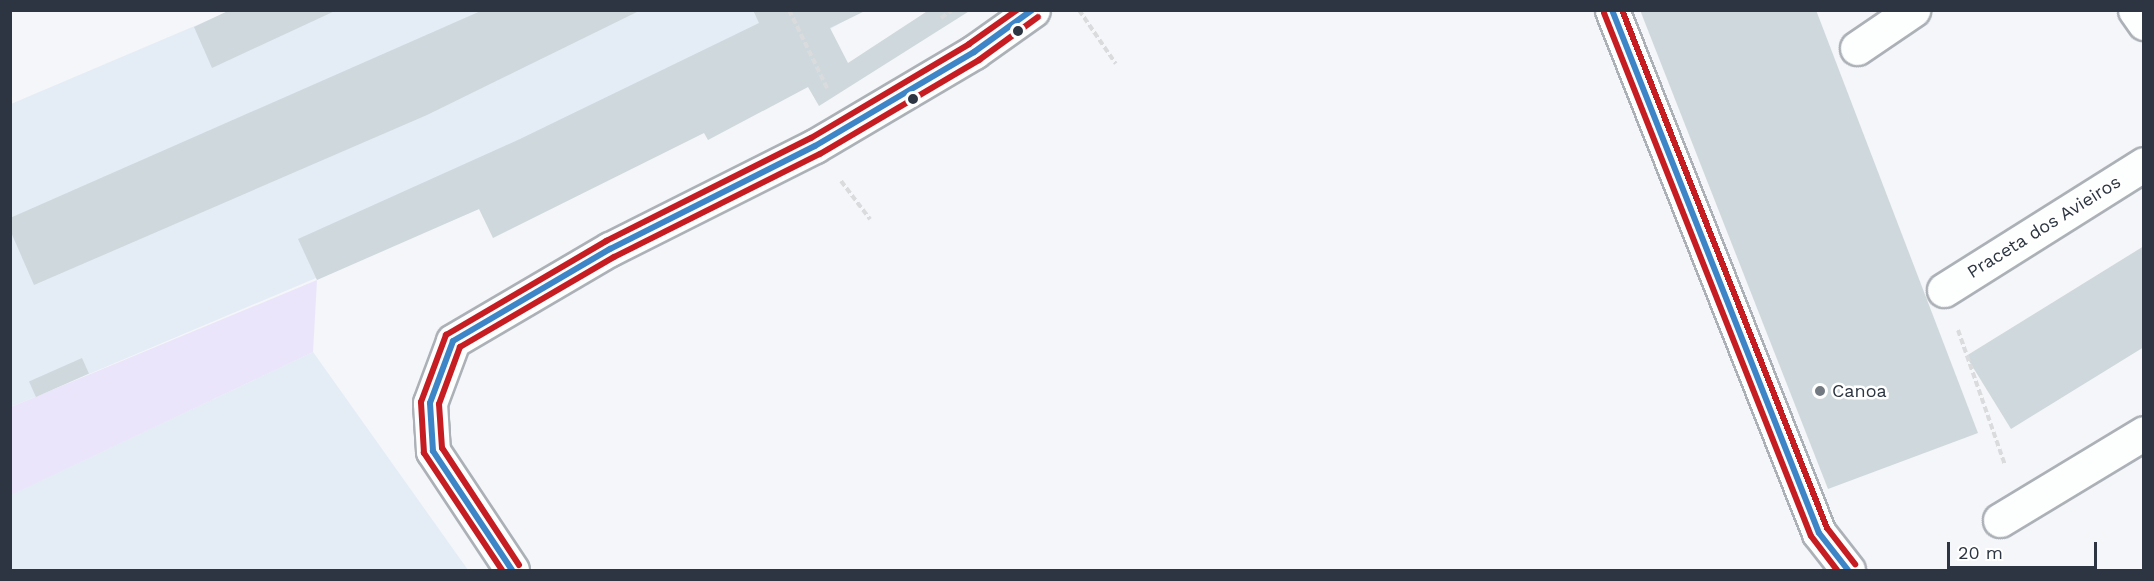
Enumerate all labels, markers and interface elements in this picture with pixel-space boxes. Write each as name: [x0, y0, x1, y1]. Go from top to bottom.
unlabelled marker: [1012, 25, 1024, 37]
unlabelled marker: [907, 93, 919, 105]
street label: Praceta dos Avieiros: [1963, 171, 2125, 283]
place label: Canoa: [1832, 380, 1887, 402]
marker: Canoa: [1813, 384, 1827, 398]
scale bar: [1950, 530, 2100, 568]
text: 20 m: [1958, 542, 2003, 563]

